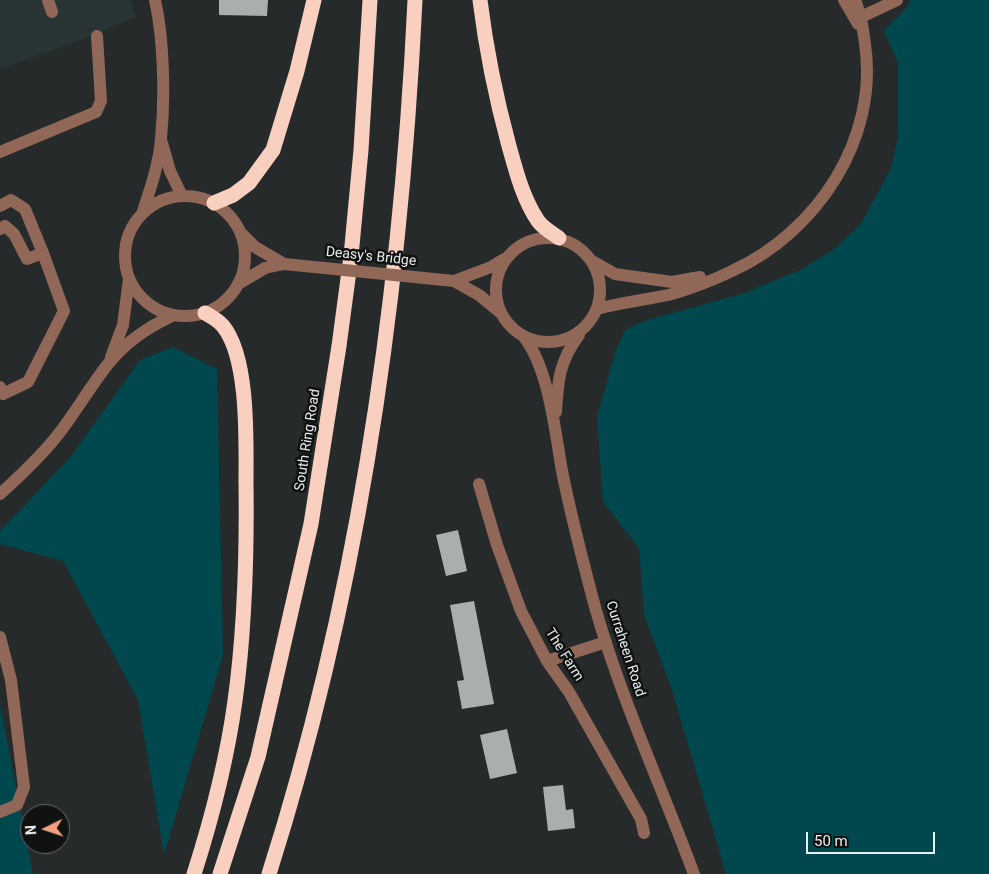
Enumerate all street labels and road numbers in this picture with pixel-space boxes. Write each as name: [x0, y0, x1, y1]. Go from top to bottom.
street label: Deasy's Bridge: [325, 244, 417, 270]
street label: South Ring Road: [292, 388, 324, 492]
street label: Curraheen Road: [602, 599, 648, 699]
street label: The Farm: [541, 625, 587, 685]

